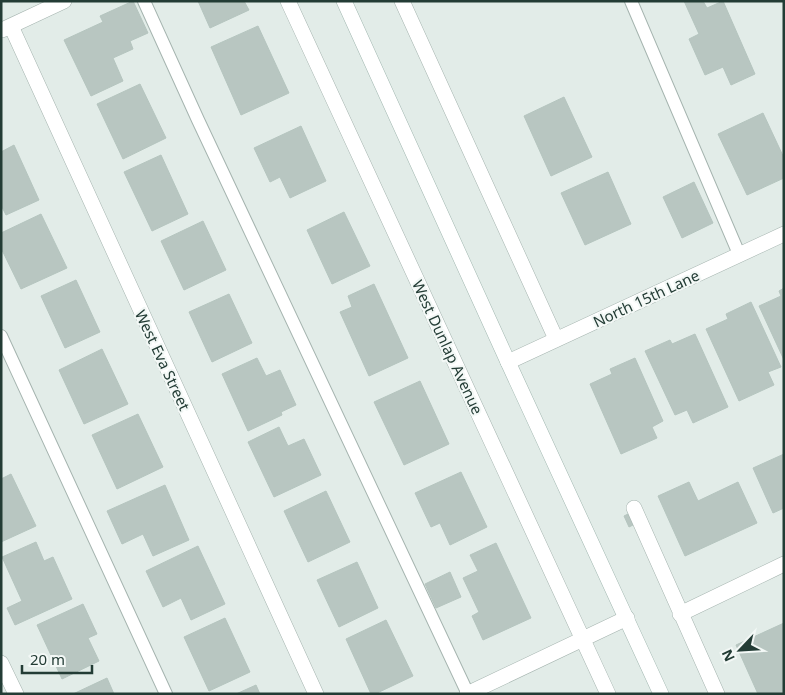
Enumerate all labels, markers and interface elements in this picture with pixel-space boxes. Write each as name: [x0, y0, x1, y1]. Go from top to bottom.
street label: North 15th Lane: [590, 265, 702, 331]
street label: West Dunlap Avenue: [408, 277, 488, 417]
street label: West Eva Street: [131, 306, 195, 414]
north arrow: [715, 625, 765, 675]
scale bar: [22, 642, 92, 674]
text: N: [717, 647, 739, 665]
text: 20 m: [30, 649, 65, 669]

